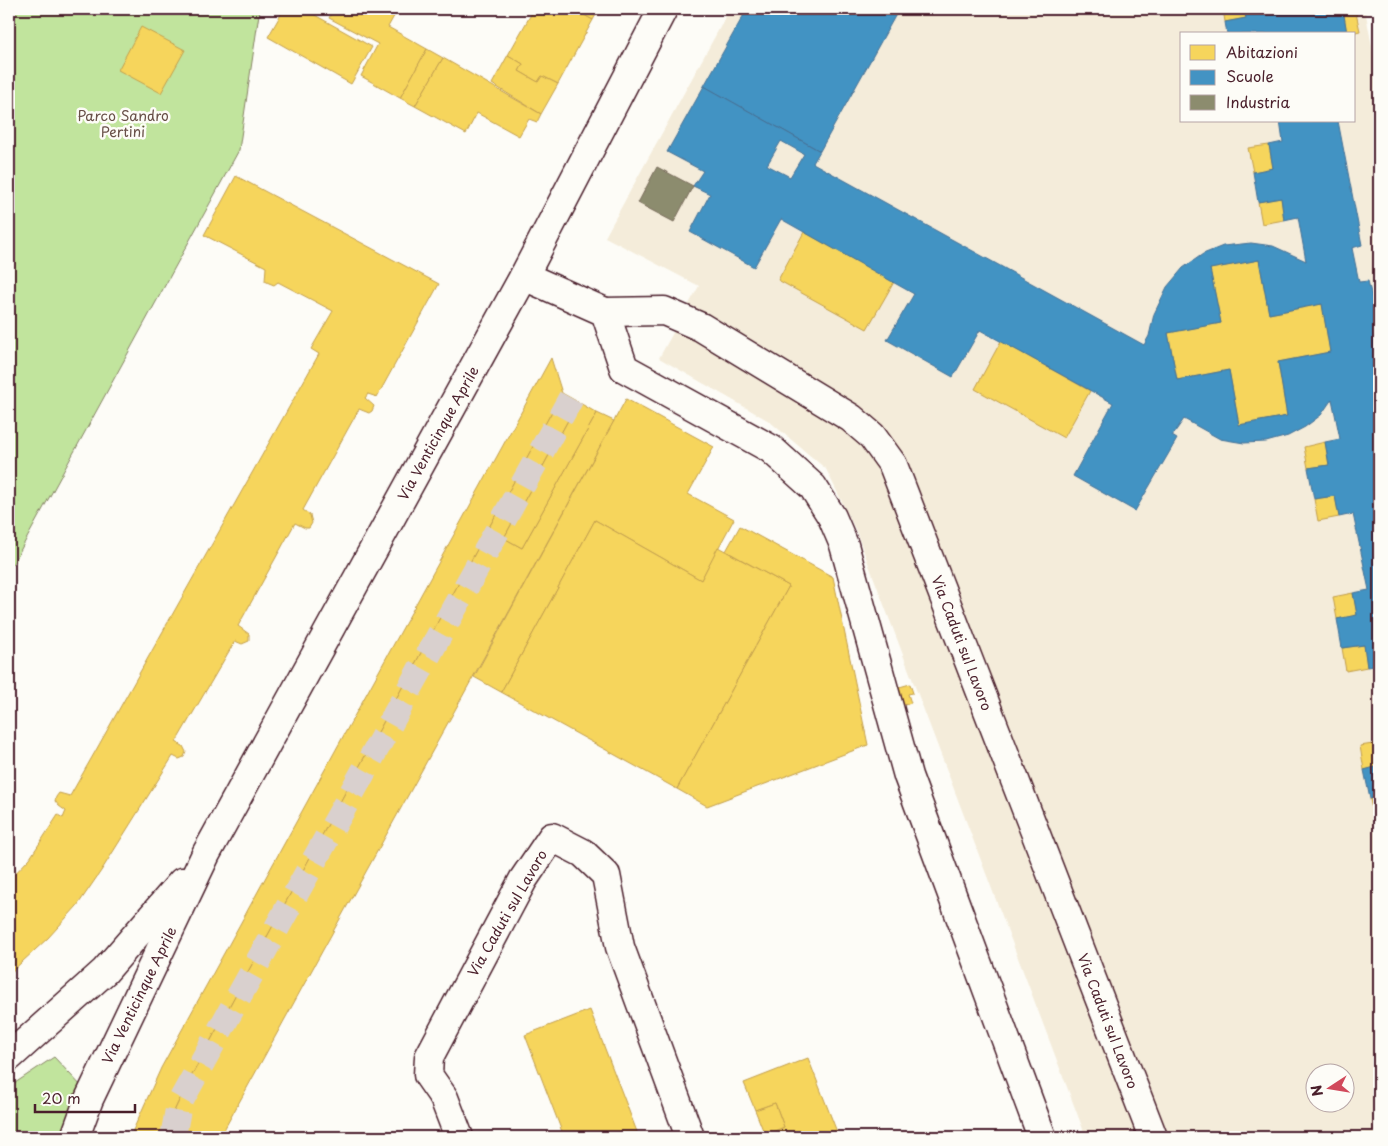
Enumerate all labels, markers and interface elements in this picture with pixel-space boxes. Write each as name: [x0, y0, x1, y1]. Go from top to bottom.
legend: [1180, 32, 1356, 122]
text: Abitazioni: [1226, 40, 1298, 63]
text: Scuole: [1226, 64, 1274, 87]
text: Industria: [1226, 90, 1290, 113]
park label: Parco Sandro Pertini: [77, 105, 169, 142]
street label: Via Venticinque Aprile: [392, 362, 484, 504]
street label: Via Caduti sul Lavoro: [927, 572, 998, 714]
street label: Via Caduti sul Lavoro: [462, 846, 552, 980]
street label: Via Venticinque Aprile: [96, 922, 182, 1067]
street label: Via Caduti sul Lavoro: [1073, 950, 1144, 1092]
north arrow: [1306, 1064, 1356, 1114]
scale bar: [35, 1081, 135, 1113]
text: N: [1305, 1083, 1328, 1098]
text: 20 m: [42, 1086, 81, 1109]

